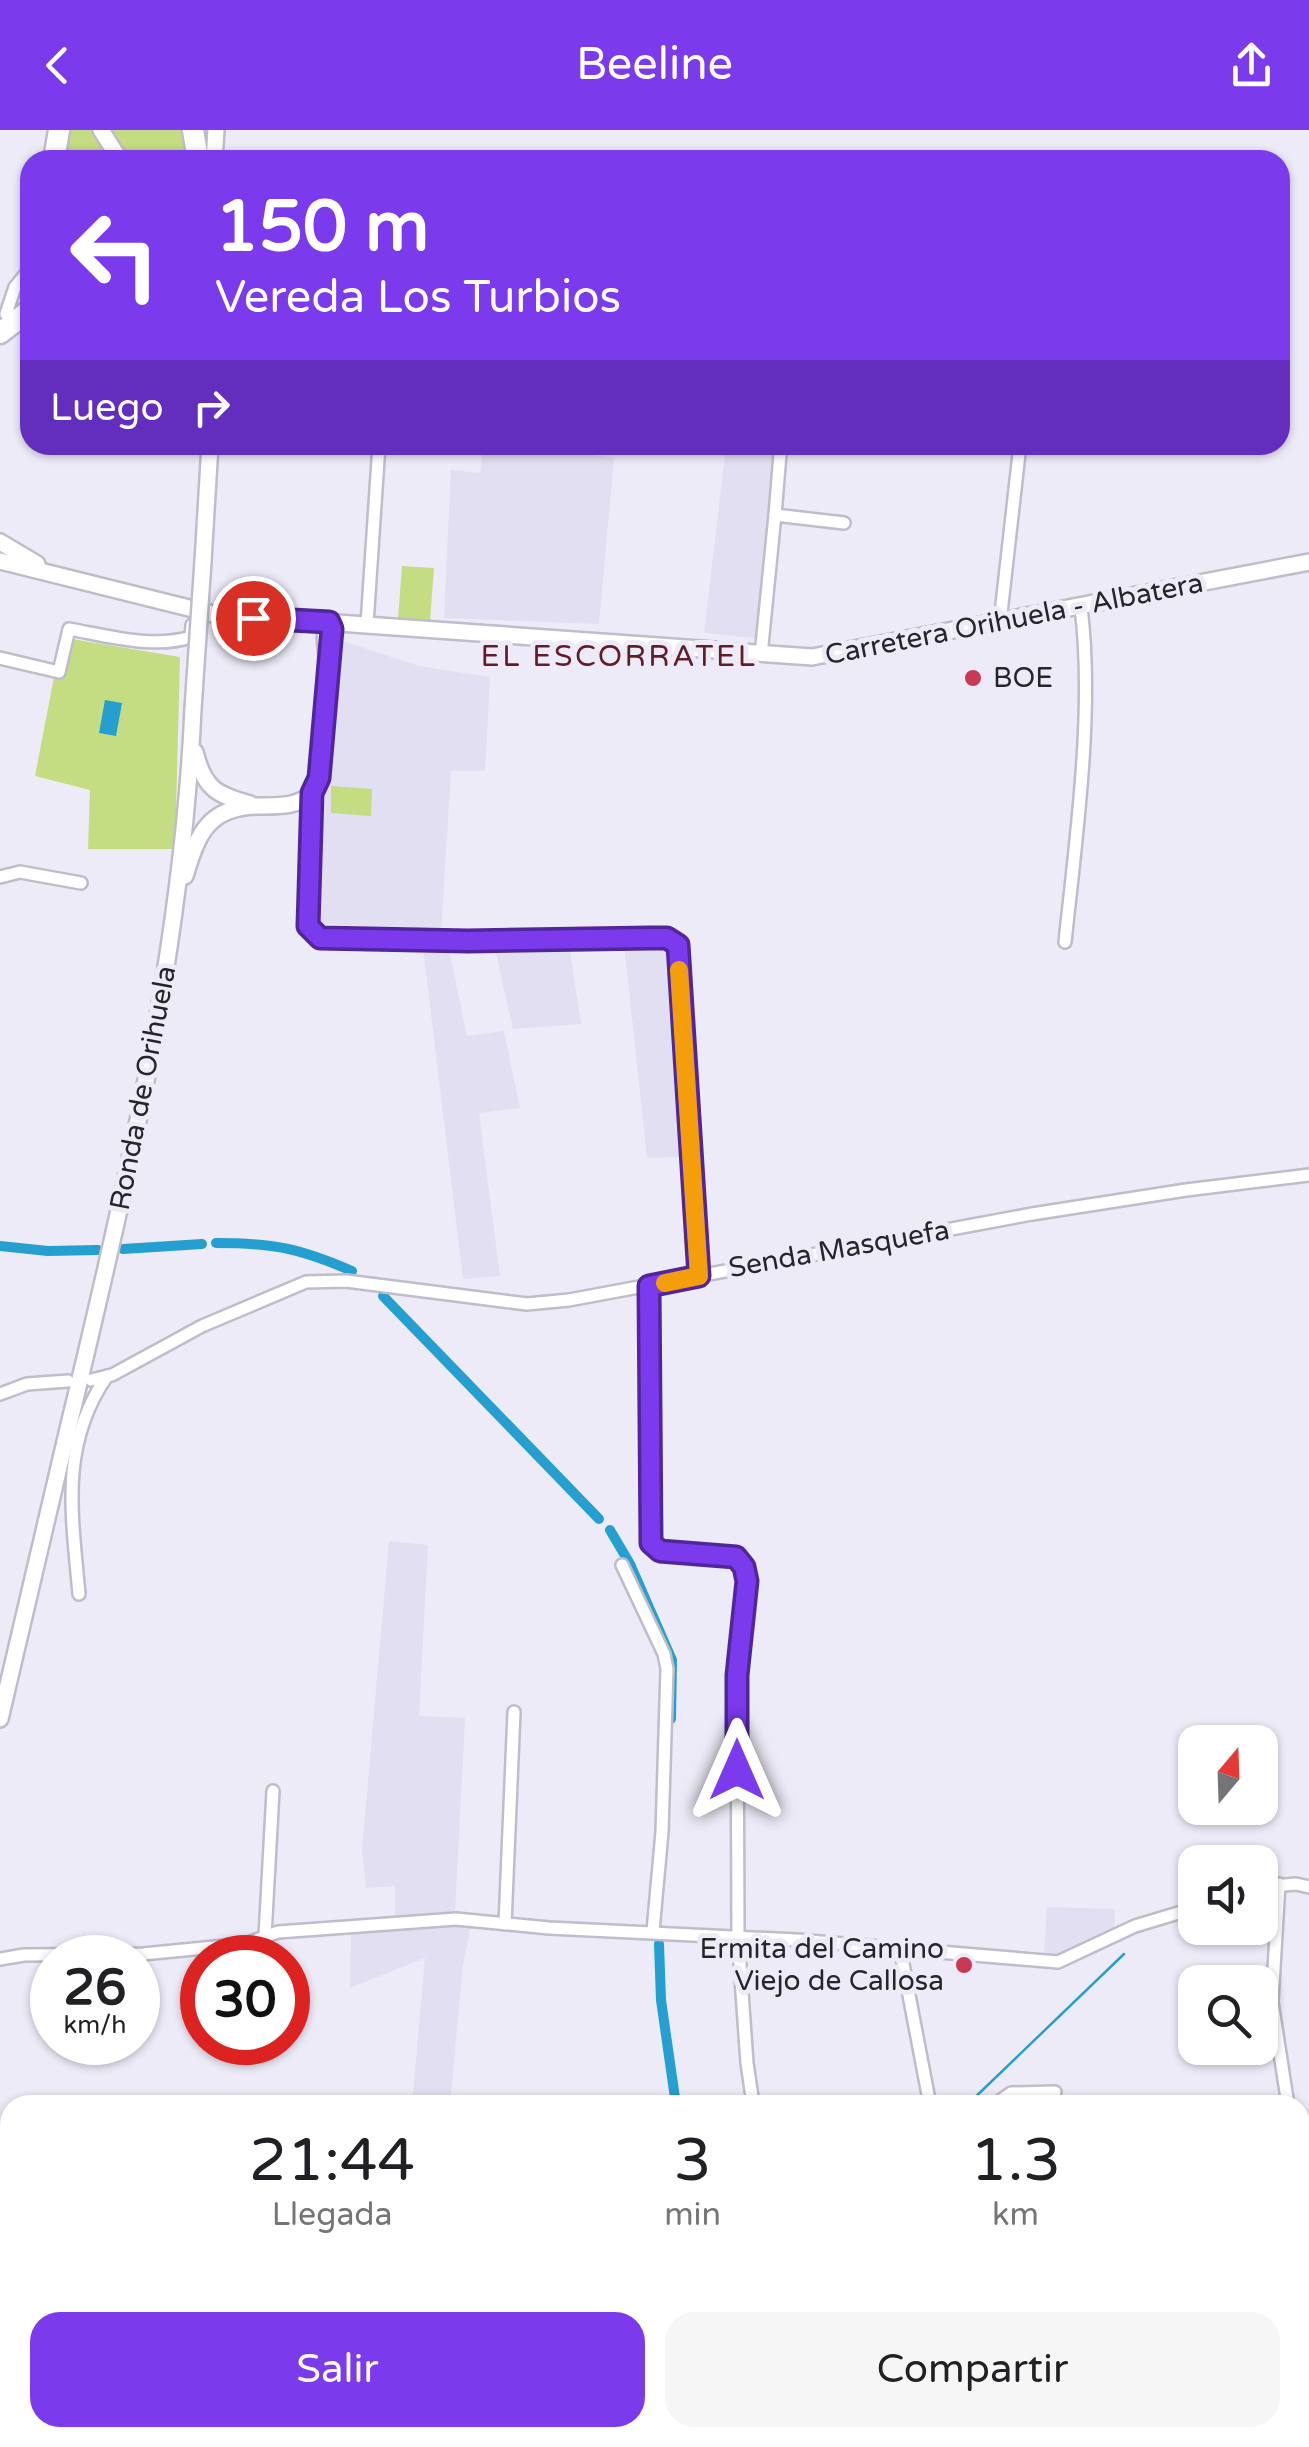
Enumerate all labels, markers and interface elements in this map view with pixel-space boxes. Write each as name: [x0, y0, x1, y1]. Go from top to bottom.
icon: back: [30, 38, 85, 93]
text: Beeline: [576, 38, 733, 92]
icon: share: [1224, 38, 1279, 93]
text: 150 m: [215, 186, 429, 270]
icon: left: [50, 190, 180, 320]
text: Vereda Los Turbios: [215, 271, 621, 325]
icon: right: [184, 380, 239, 435]
text: Luego: [50, 385, 164, 431]
street label: Carretera Orihuela - Albatera: [822, 566, 1206, 672]
pin: [211, 576, 296, 661]
icon: arrive: [226, 591, 281, 646]
district label: EL ESCORRATEL: [481, 638, 757, 675]
place label: BOE: [993, 661, 1053, 695]
marker: BOE: [962, 667, 984, 689]
street label: Ronda de Orihuela: [103, 963, 183, 1213]
street label: Senda Masquefa: [726, 1213, 952, 1285]
position arrow: [685, 1718, 789, 1822]
north arrow: [1178, 1725, 1278, 1825]
map controls: [1178, 1725, 1278, 2065]
button: sound: [1178, 1845, 1278, 1945]
place label: Ermita del Camino Viejo de Callosa: [700, 1932, 944, 1998]
speed limit sign: 30: [180, 1935, 310, 2065]
marker: Ermita del Camino Viejo de Callosa: [953, 1954, 975, 1976]
text: 26: [64, 1958, 126, 2018]
button: search: [1178, 1965, 1278, 2065]
text: km/h: [64, 2010, 126, 2040]
text: 21:44: [249, 2125, 415, 2197]
text: 3: [674, 2125, 712, 2197]
text: 1.3: [970, 2125, 1061, 2197]
text: Llegada: [272, 2196, 393, 2234]
text: min: [664, 2196, 721, 2234]
text: km: [992, 2196, 1039, 2234]
button: Salir: [30, 2312, 645, 2427]
button: Compartir: [665, 2312, 1280, 2427]

